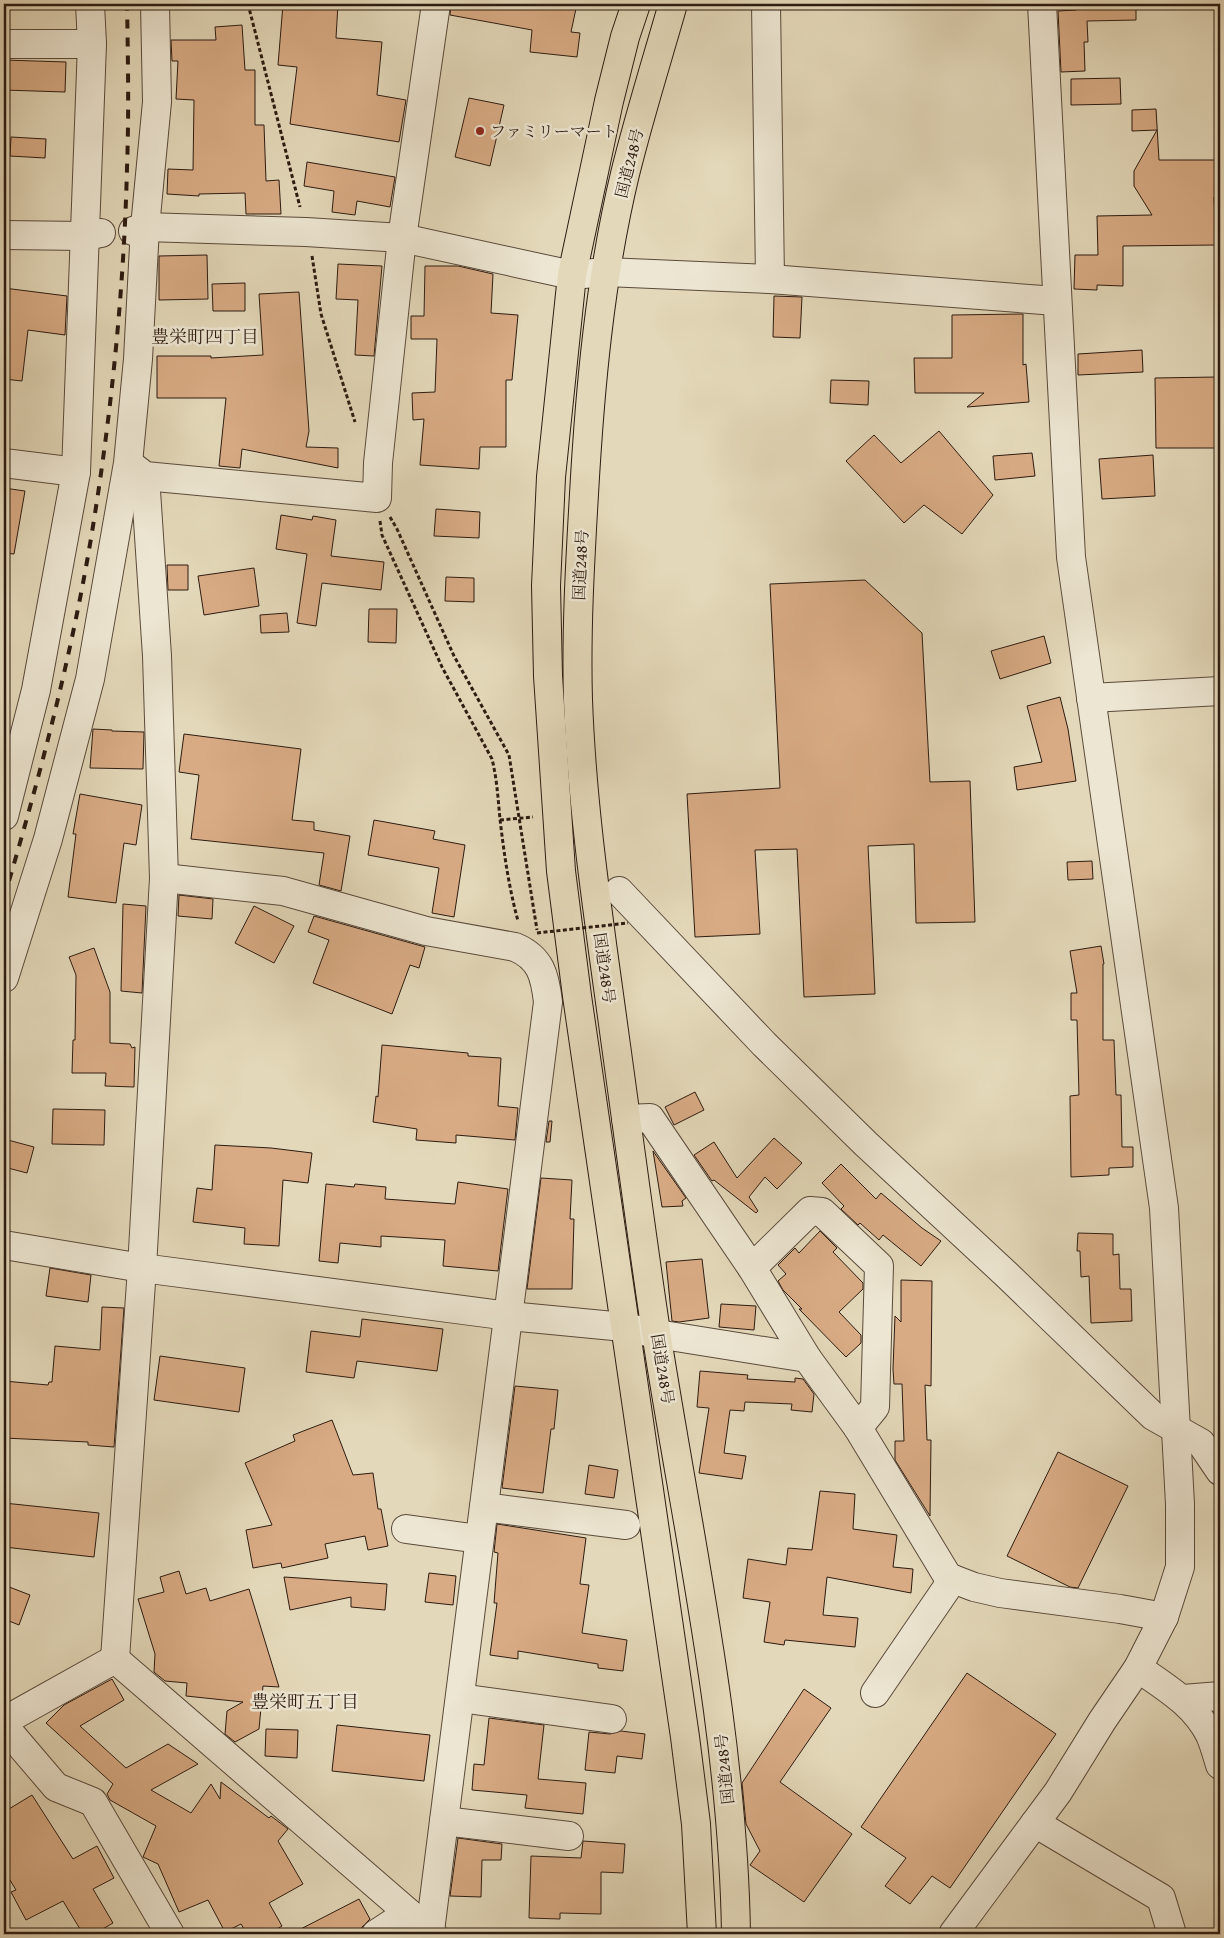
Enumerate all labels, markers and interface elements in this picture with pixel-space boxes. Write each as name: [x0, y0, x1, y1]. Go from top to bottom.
place label: ファミリーマート: [490, 119, 618, 143]
marker: ファミリーマート: [474, 125, 486, 137]
street label: 国道248号: [609, 126, 649, 200]
district label: 豊栄町四丁目: [151, 323, 259, 350]
street label: 国道248号: [566, 529, 594, 601]
street label: 国道248号: [588, 931, 622, 1005]
street label: 国道248号: [646, 1332, 680, 1406]
district label: 豊栄町五丁目: [251, 1688, 359, 1715]
street label: 国道248号: [708, 1732, 740, 1806]

